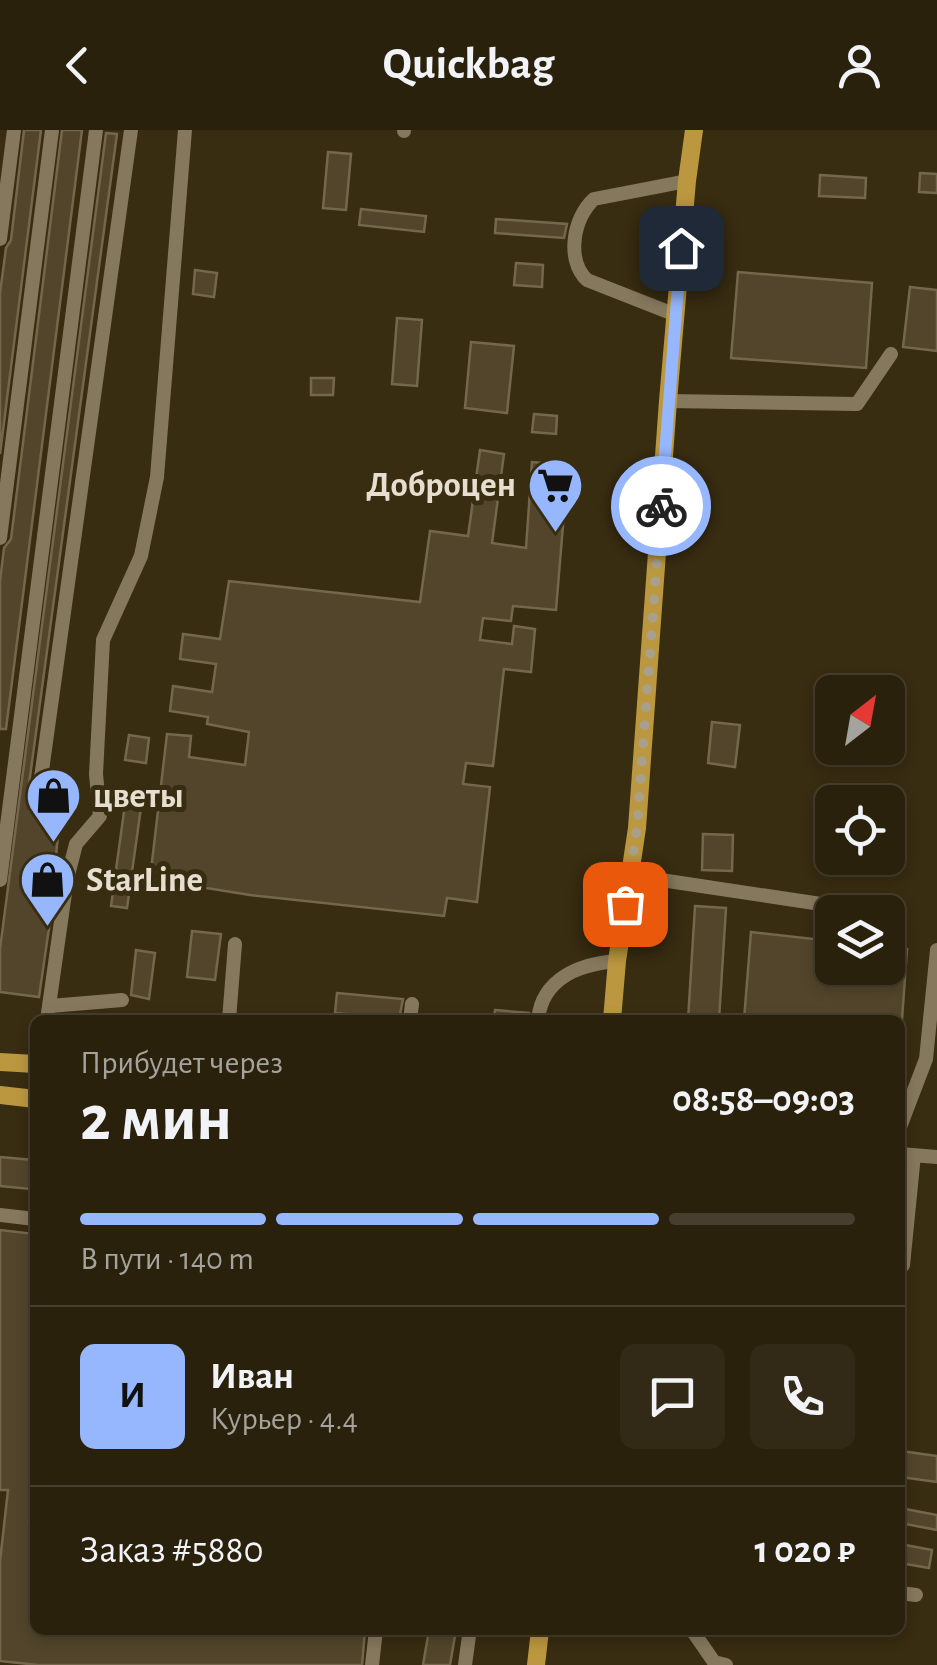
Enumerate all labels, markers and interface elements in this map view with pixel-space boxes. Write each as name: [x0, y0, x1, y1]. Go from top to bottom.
icon: back: [50, 38, 105, 93]
icon: person: [832, 38, 887, 93]
text: Quickbag: [383, 42, 554, 87]
pin: [639, 206, 724, 291]
icon: home: [654, 221, 709, 276]
supermarket icon: Доброцен: [525, 455, 585, 534]
courier: [611, 456, 711, 556]
place label: Доброцен: [366, 468, 516, 503]
icon: bike: [634, 479, 689, 534]
north arrow: [815, 675, 905, 765]
map controls: [815, 675, 905, 985]
shop icon: цветы: [24, 766, 84, 845]
place label: цветы: [93, 779, 184, 814]
button: locate: [815, 785, 905, 875]
shop icon: StarLine: [17, 850, 77, 929]
pin: [583, 862, 668, 947]
place label: StarLine: [86, 863, 203, 898]
icon: bag: [598, 877, 653, 932]
button: layers: [815, 895, 905, 985]
text: Прибудет через: [80, 1047, 283, 1079]
text: 08:58–09:03: [672, 1081, 855, 1119]
text: 2 мин: [80, 1087, 232, 1152]
text: В пути · 140 m: [80, 1243, 254, 1275]
button: chat: [620, 1344, 725, 1449]
button: phone: [750, 1344, 855, 1449]
text: Иван: [210, 1358, 294, 1396]
text: И: [119, 1377, 146, 1415]
text: Курьер · 4.4: [210, 1403, 358, 1435]
text: Заказ #5880: [80, 1532, 263, 1570]
text: 1 020 ₽: [755, 1532, 855, 1570]

